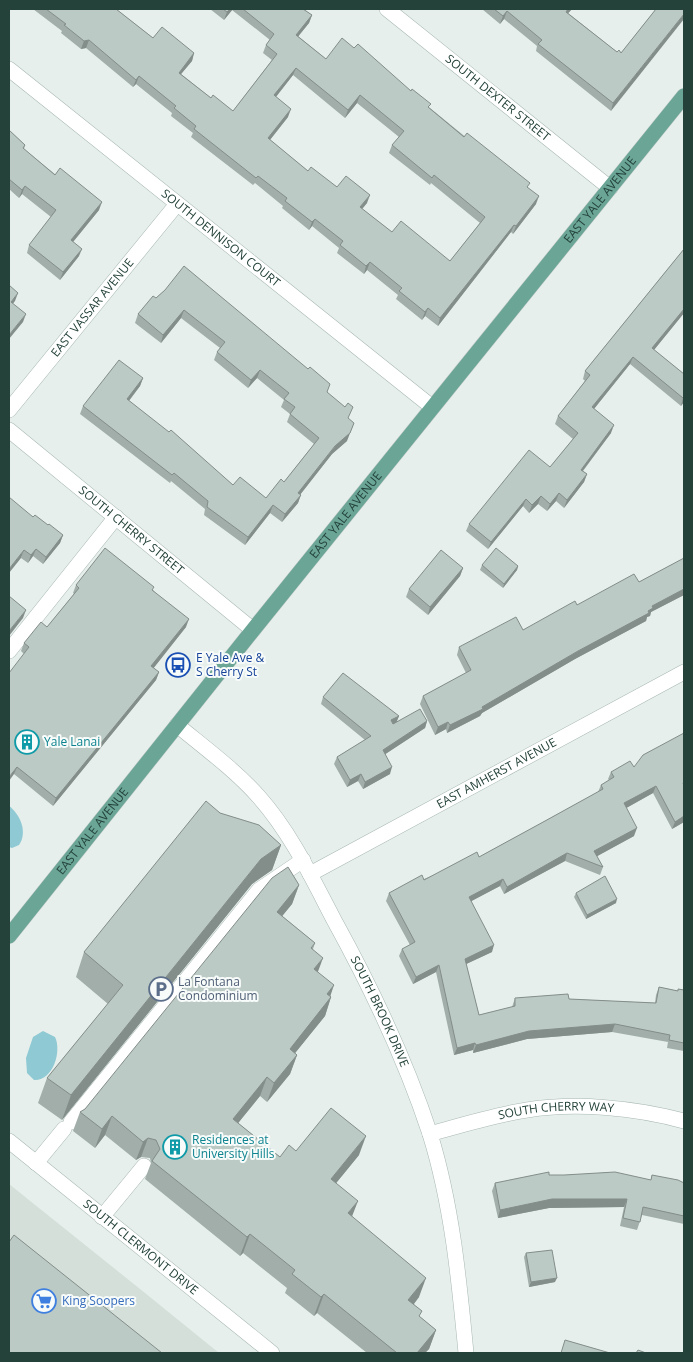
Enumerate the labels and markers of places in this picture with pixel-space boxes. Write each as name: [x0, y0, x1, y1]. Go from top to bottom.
place label: E Yale Ave & S Cherry St: [196, 649, 264, 680]
bus stop icon: E Yale Ave & S Cherry St: [165, 652, 191, 678]
building icon: Yale Lanai: [14, 729, 40, 755]
place label: Yale Lanai: [44, 733, 100, 750]
place label: La Fontana Condominium: [178, 973, 258, 1004]
parking icon: La Fontana Condominium: [148, 976, 174, 1002]
place label: Residences at University Hills: [192, 1131, 275, 1162]
building icon: Residences at University Hills: [162, 1134, 188, 1160]
supermarket icon: King Soopers: [31, 1288, 57, 1314]
place label: King Soopers: [62, 1292, 135, 1309]

